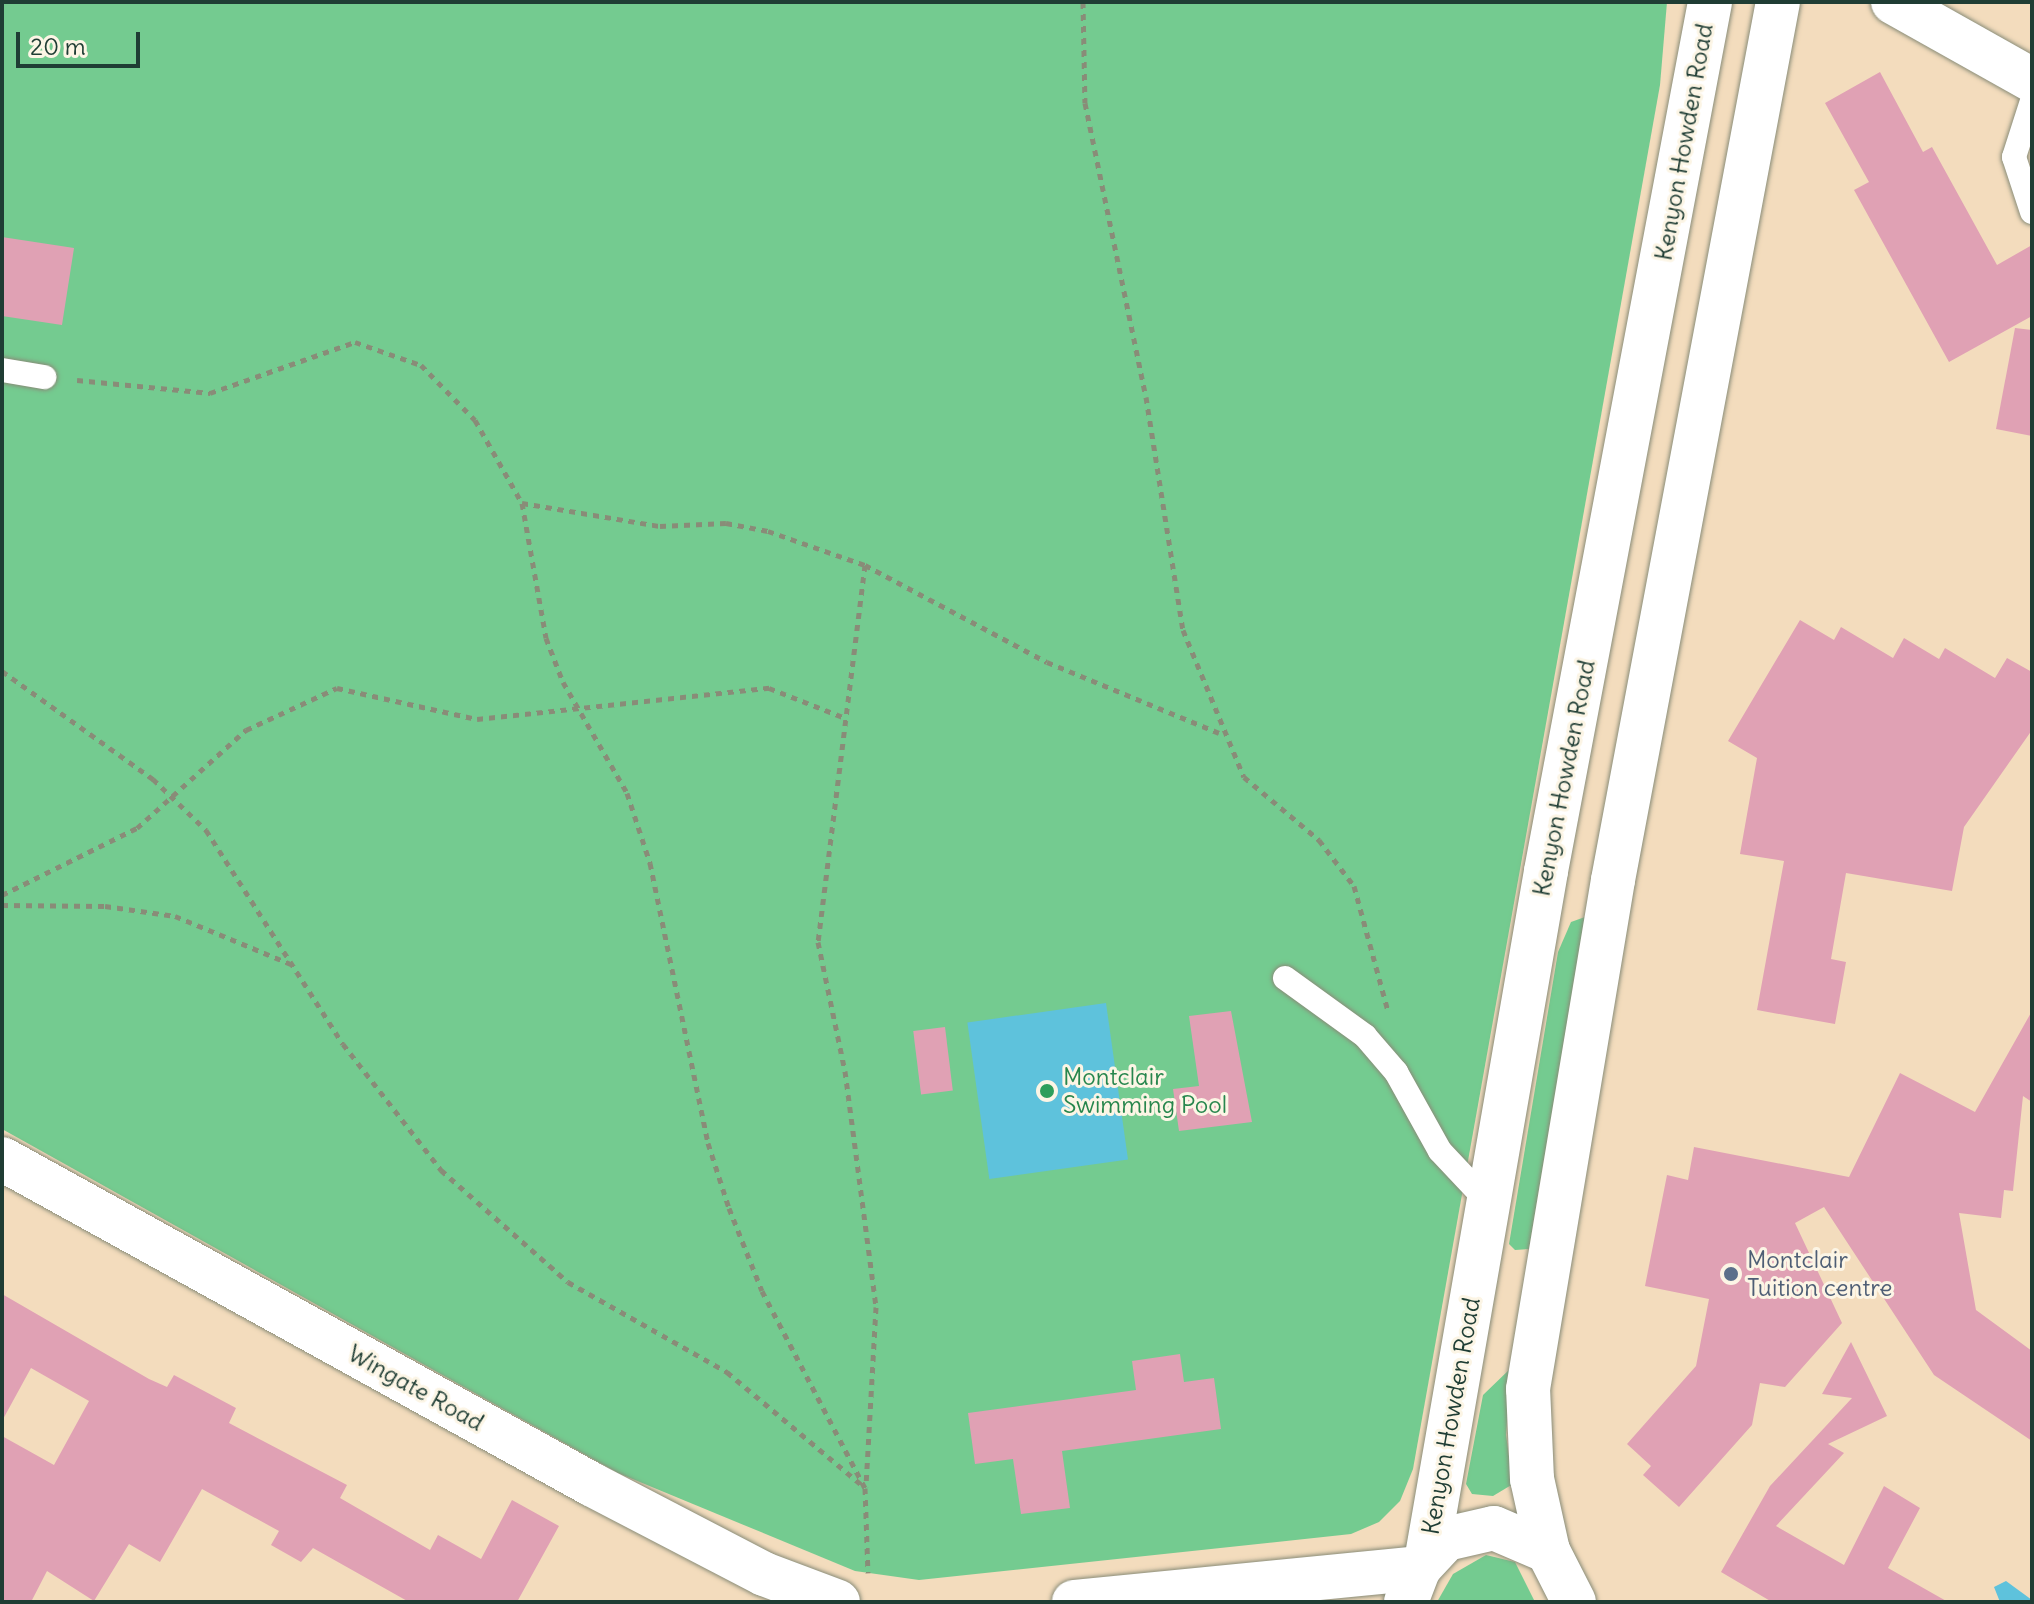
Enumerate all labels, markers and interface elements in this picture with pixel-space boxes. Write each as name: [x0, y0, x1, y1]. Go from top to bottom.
scale bar: [20, 16, 144, 66]
street label: Kenyon Howden Road: [1649, 21, 1719, 263]
text: 20 m: [30, 31, 86, 61]
street label: Kenyon Howden Road: [1527, 657, 1601, 899]
place label: Montclair Swimming Pool: [1063, 1063, 1227, 1119]
marker: Montclair Swimming Pool: [1038, 1082, 1056, 1100]
place label: Montclair Tuition centre: [1747, 1246, 1892, 1302]
marker: Montclair Tuition centre: [1722, 1265, 1740, 1283]
street label: Kenyon Howden Road: [1416, 1295, 1486, 1537]
street label: Wingate Road: [343, 1339, 489, 1437]

